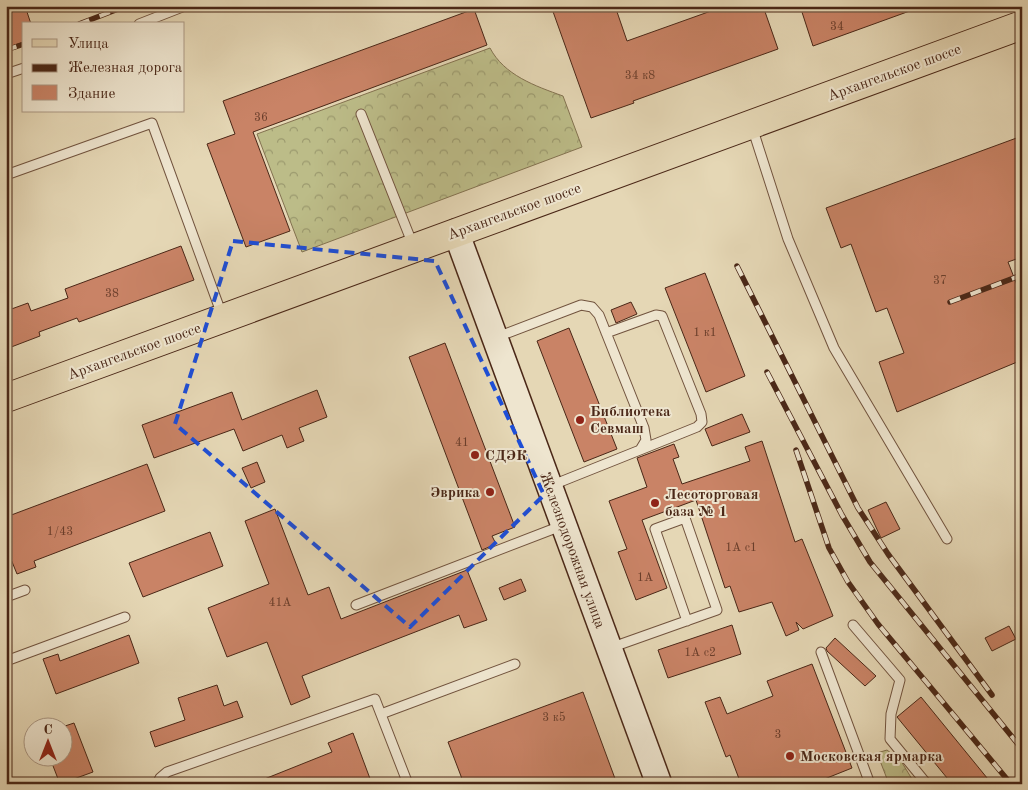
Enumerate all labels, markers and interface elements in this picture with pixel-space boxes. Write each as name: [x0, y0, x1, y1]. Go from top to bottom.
house number: 34: [830, 21, 844, 33]
legend: [22, 22, 185, 112]
text: Улица: [68, 37, 109, 52]
street label: Архангельское шоссе: [826, 42, 963, 105]
text: Железная дорога: [68, 61, 183, 76]
house number: 34 к8: [625, 70, 655, 82]
text: Здание: [68, 87, 115, 102]
house number: 36: [254, 112, 268, 124]
street label: Архангельское шоссе: [446, 181, 583, 244]
house number: 37: [933, 275, 947, 287]
house number: 38: [105, 288, 119, 300]
street label: Архангельское шоссе: [66, 321, 203, 384]
house number: 1 к1: [693, 327, 717, 339]
place label: Библиотека Севмаш: [590, 405, 671, 437]
marker: Библиотека Севмаш: [574, 414, 586, 426]
house number: 41: [455, 437, 469, 449]
marker: СДЭК: [469, 449, 481, 461]
place label: СДЭК: [485, 449, 527, 464]
street label: Железнодорожная улица: [536, 470, 607, 631]
place label: Эврика: [430, 486, 480, 501]
marker: Эврика: [484, 486, 496, 498]
place label: Лесоторговая база № 1: [665, 488, 758, 520]
marker: Лесоторговая база № 1: [649, 497, 661, 509]
house number: 1/43: [47, 526, 73, 538]
house number: 1А с1: [725, 542, 757, 554]
house number: 1А: [637, 572, 653, 584]
house number: 41А: [268, 597, 292, 609]
house number: 1А с2: [684, 647, 716, 659]
house number: 3 к5: [542, 711, 566, 724]
north arrow: [22, 718, 72, 768]
text: С: [43, 723, 53, 737]
house number: 3: [775, 729, 781, 741]
marker: Московская ярмарка: [784, 750, 796, 762]
place label: Московская ярмарка: [800, 750, 943, 765]

